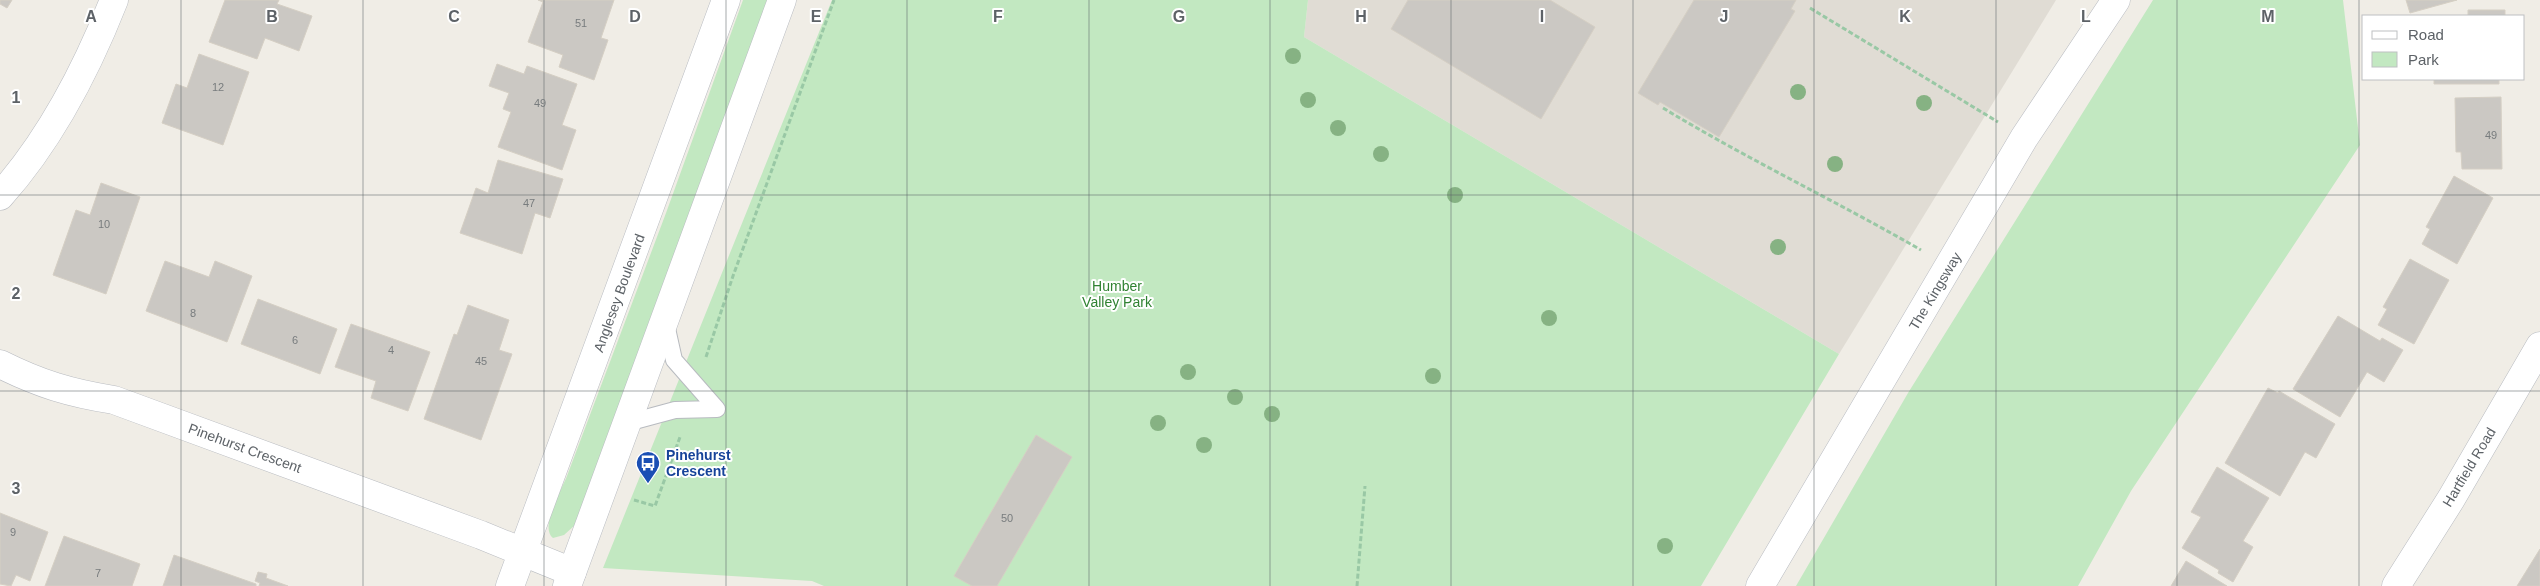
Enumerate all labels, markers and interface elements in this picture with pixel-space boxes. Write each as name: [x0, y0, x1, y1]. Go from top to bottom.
text: A: [85, 8, 97, 25]
text: B: [266, 8, 278, 25]
text: C: [448, 8, 460, 25]
text: D: [629, 8, 641, 25]
text: E: [811, 8, 822, 25]
text: F: [993, 8, 1003, 25]
text: G: [1173, 8, 1185, 25]
text: H: [1355, 8, 1367, 25]
text: I: [1540, 8, 1544, 25]
text: J: [1720, 8, 1728, 25]
text: K: [1899, 8, 1911, 25]
text: L: [2081, 8, 2091, 25]
text: M: [2261, 8, 2275, 25]
legend: [2362, 15, 2525, 80]
house number: 51: [575, 17, 587, 29]
text: Road: [2408, 26, 2444, 43]
text: Park: [2408, 51, 2439, 68]
house number: 12: [212, 81, 224, 93]
text: 1: [12, 89, 21, 106]
house number: 49: [534, 97, 546, 109]
house number: 49: [2485, 129, 2497, 141]
house number: 47: [523, 197, 535, 209]
house number: 10: [98, 218, 110, 230]
street label: Anglesey Boulevard: [590, 232, 648, 354]
street label: The Kingsway: [1905, 249, 1965, 333]
park label: Humber Valley Park: [1082, 278, 1153, 310]
text: 2: [12, 285, 21, 302]
house number: 8: [190, 307, 196, 319]
house number: 6: [292, 334, 298, 346]
house number: 4: [388, 344, 394, 356]
house number: 45: [475, 355, 487, 367]
street label: Pinehurst Crescent: [186, 420, 304, 476]
street label: Hartfield Road: [2439, 425, 2499, 509]
place label: Pinehurst Crescent: [666, 447, 731, 479]
bus stop icon: Pinehurst Crescent: [635, 450, 661, 484]
text: 3: [12, 480, 21, 497]
house number: 50: [1001, 512, 1013, 524]
house number: 9: [10, 526, 16, 538]
house number: 7: [95, 567, 101, 579]

